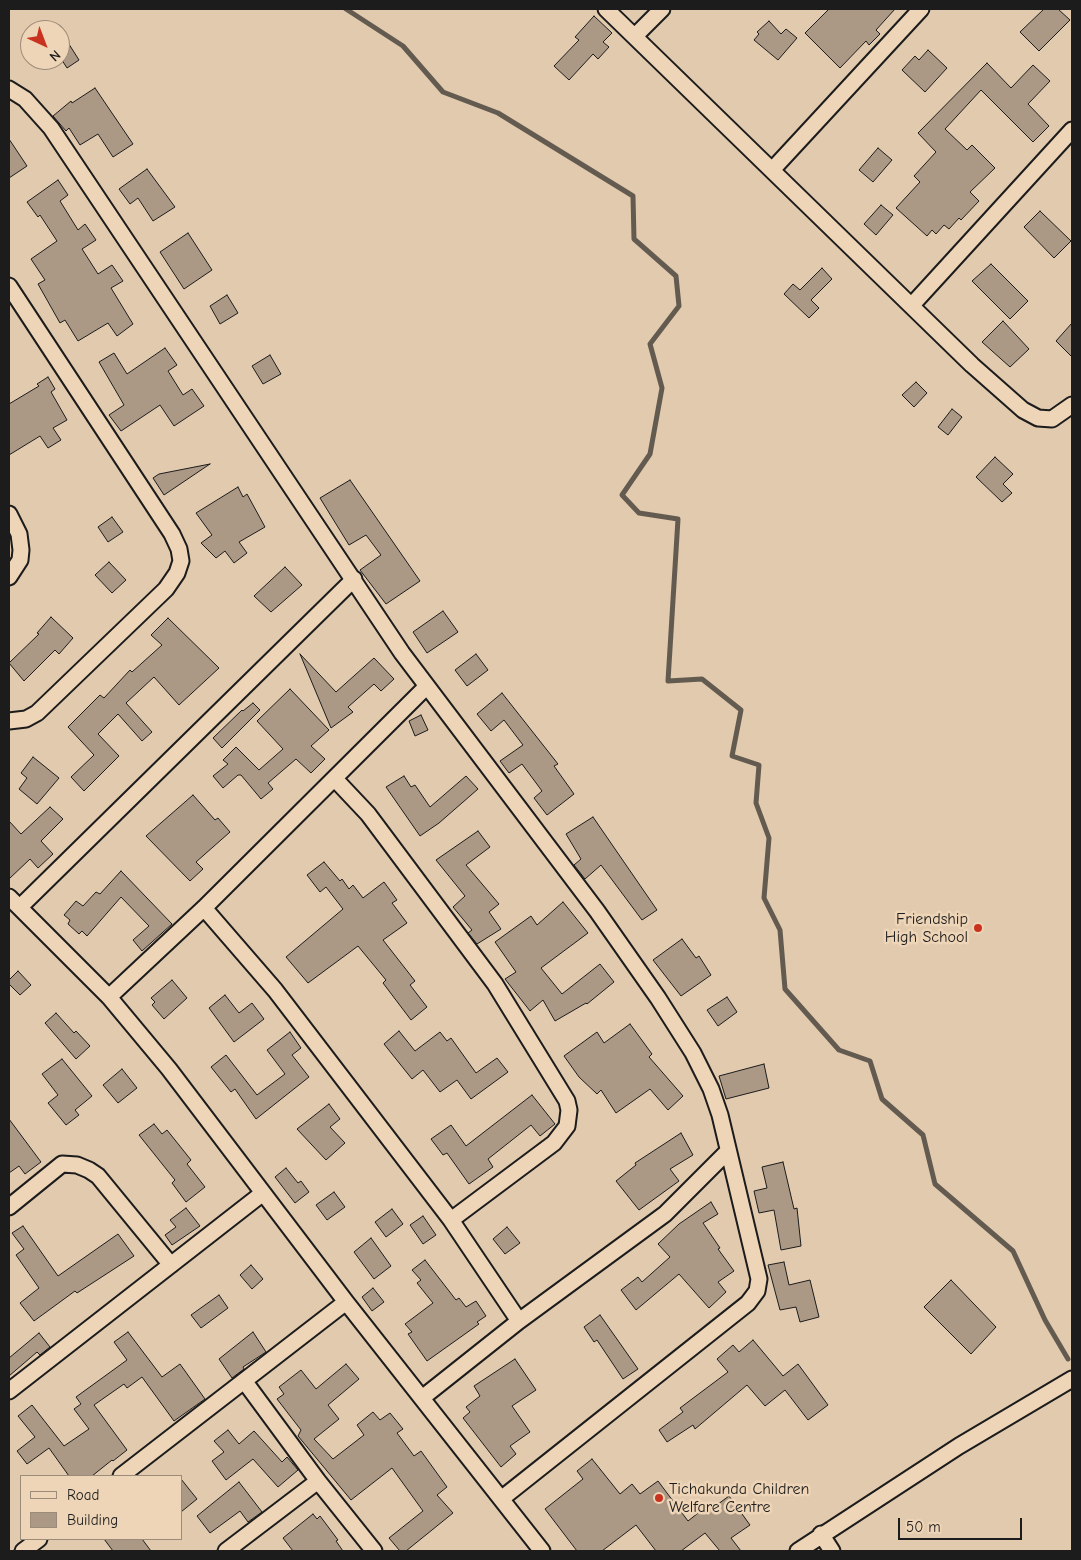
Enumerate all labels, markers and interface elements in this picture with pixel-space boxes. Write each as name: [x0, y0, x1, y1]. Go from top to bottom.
north arrow: [20, 20, 70, 70]
text: N: [46, 46, 64, 65]
place label: Friendship High School: [885, 909, 968, 947]
marker: Friendship High School: [972, 922, 984, 934]
legend: [20, 1475, 182, 1540]
place label: Tichakunda Children Welfare Centre: [669, 1479, 809, 1517]
text: Road: [67, 1486, 99, 1504]
marker: Tichakunda Children Welfare Centre: [653, 1492, 665, 1504]
scale bar: [901, 1508, 1025, 1540]
text: Building: [67, 1511, 118, 1529]
text: 50 m: [906, 1518, 941, 1536]

